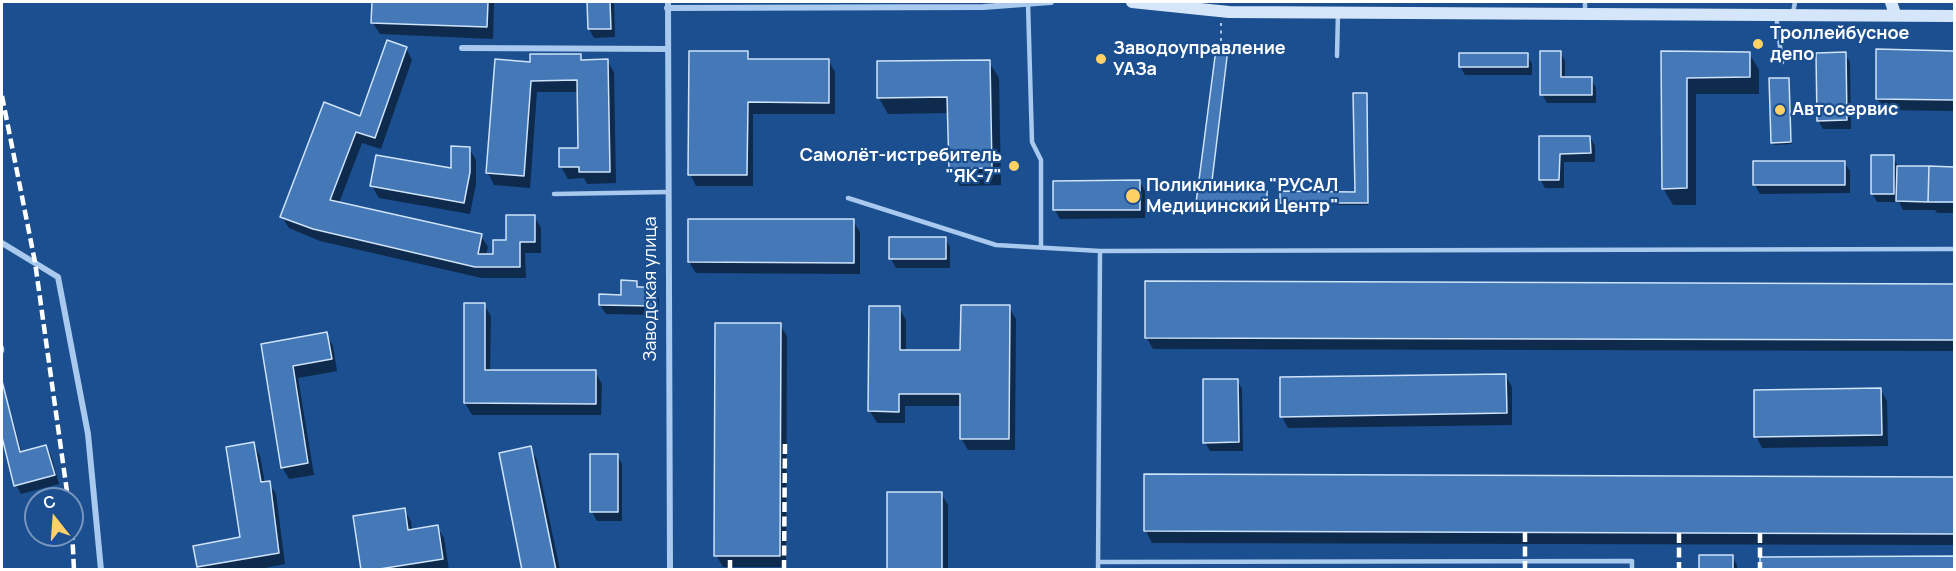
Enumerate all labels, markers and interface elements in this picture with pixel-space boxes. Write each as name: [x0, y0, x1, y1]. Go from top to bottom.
place label: Троллейбусное депо: [1770, 23, 1909, 66]
marker: Троллейбусное депо: [1751, 37, 1765, 51]
place label: Заводоуправление УАЗа: [1113, 38, 1286, 80]
marker: Заводоуправление УАЗа: [1094, 52, 1108, 66]
place label: Автосервис: [1792, 99, 1898, 121]
marker: Автосервис: [1773, 103, 1787, 117]
place label: Самолёт-истребитель "ЯК-7": [800, 145, 1002, 188]
marker: Самолёт-истребитель "ЯК-7": [1007, 159, 1021, 173]
place label: Поликлиника "РУСАЛ Медицинский Центр": [1146, 175, 1339, 218]
marker: Поликлиника "РУСАЛ Медицинский Центр": [1124, 187, 1142, 205]
street label: Заводская улица: [640, 216, 662, 362]
north arrow: [24, 487, 84, 547]
text: С: [40, 489, 58, 514]

